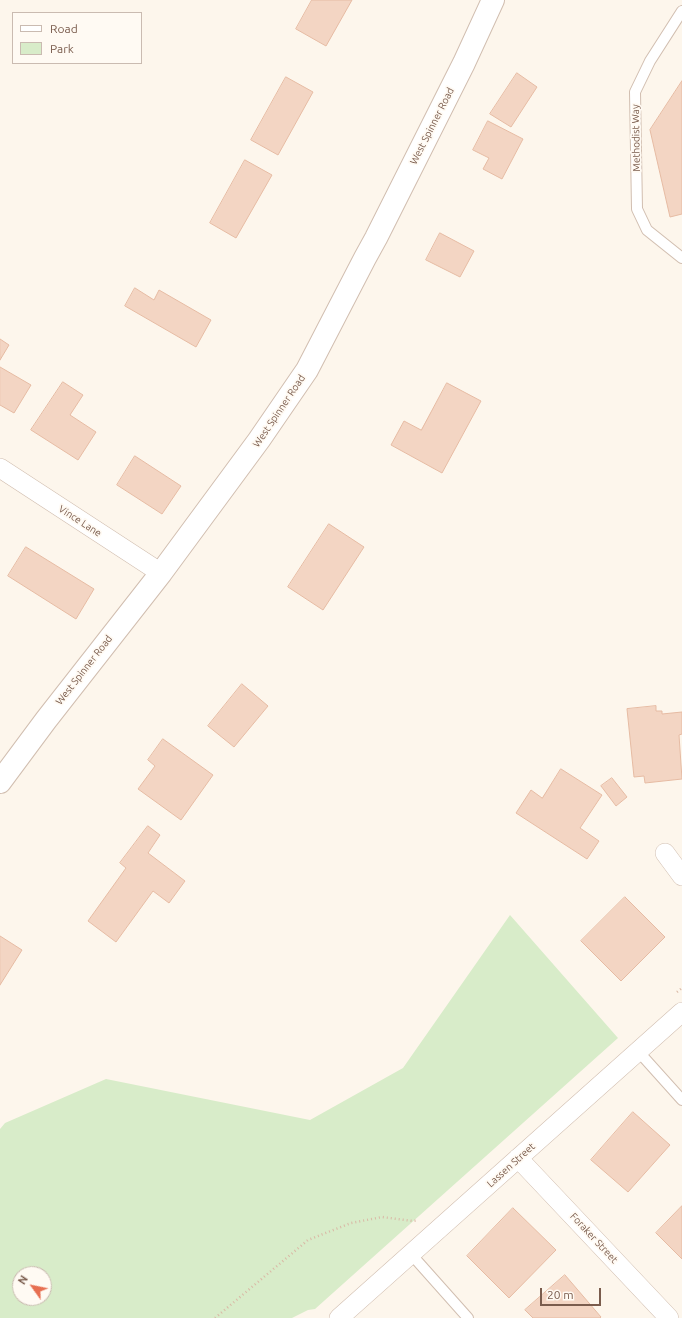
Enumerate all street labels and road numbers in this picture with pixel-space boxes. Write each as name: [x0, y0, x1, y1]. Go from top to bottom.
street label: West Spinner Road: [407, 86, 457, 166]
street label: Methodist Way: [629, 104, 643, 172]
street label: West Spinner Road: [250, 373, 308, 449]
street label: Vince Lane: [56, 503, 104, 539]
street label: West Spinner Road: [53, 633, 115, 707]
street label: Lassen Street: [485, 1140, 537, 1190]
street label: Foraker Street: [568, 1210, 620, 1266]

